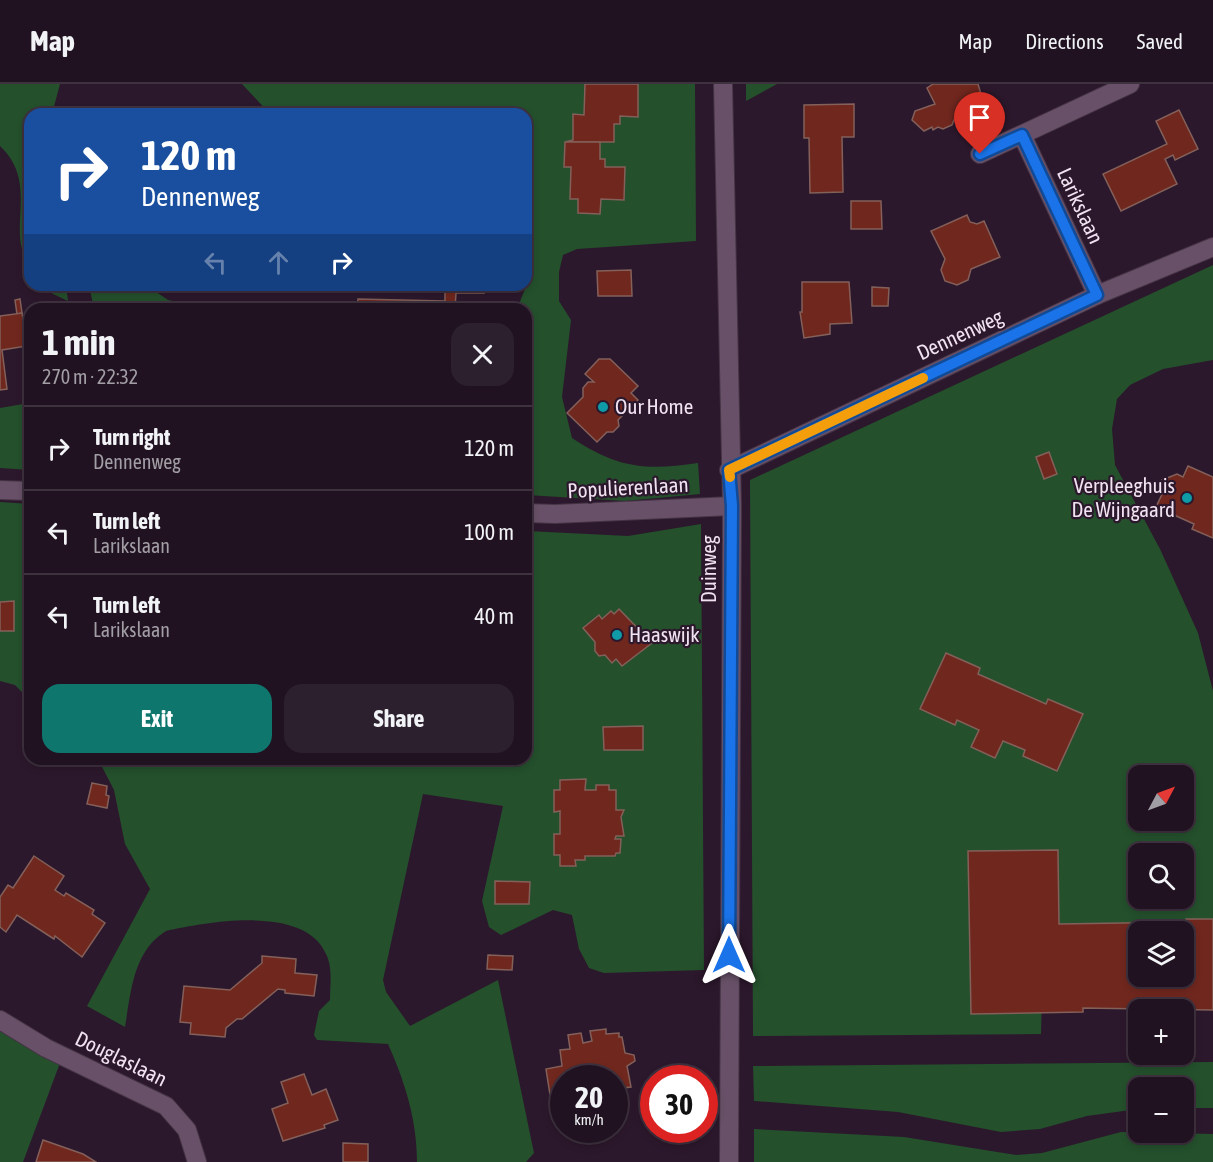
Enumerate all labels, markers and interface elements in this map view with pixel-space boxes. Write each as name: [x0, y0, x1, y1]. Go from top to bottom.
text: Map: [30, 25, 75, 57]
text: Map: [958, 29, 992, 53]
text: Directions: [1025, 29, 1104, 53]
text: Saved: [1137, 29, 1183, 53]
pin: [954, 92, 1005, 154]
icon: arrive: [963, 101, 996, 134]
text: 120 m: [141, 131, 236, 179]
icon: right: [42, 132, 120, 210]
street label: Larikslaan: [1053, 164, 1109, 247]
text: Dennenweg: [141, 181, 260, 212]
icon: left: [199, 246, 232, 279]
icon: ahead: [262, 246, 295, 279]
icon: right: [325, 246, 358, 279]
street label: Dennenweg: [913, 304, 1006, 364]
text: 1 min: [42, 321, 116, 363]
button: close: [451, 323, 514, 386]
text: 270 m · 22:32: [42, 365, 138, 388]
place label: Our Home: [615, 394, 693, 418]
marker: Our Home: [596, 400, 610, 414]
text: Turn right: [93, 424, 170, 450]
icon: right: [42, 432, 75, 465]
text: 120 m: [464, 435, 514, 461]
text: Dennenweg: [93, 450, 181, 473]
street label: Populierenlaan: [567, 472, 689, 502]
place label: Verpleeghuis De Wijngaard: [1071, 473, 1175, 521]
marker: Verpleeghuis De Wijngaard: [1180, 491, 1194, 505]
text: Turn left: [93, 508, 160, 534]
icon: left: [42, 516, 75, 549]
text: 100 m: [464, 519, 514, 545]
text: Larikslaan: [93, 534, 170, 557]
street label: Duinweg: [696, 535, 720, 603]
text: Turn left: [93, 592, 160, 618]
icon: left: [42, 600, 75, 633]
text: 40 m: [474, 603, 514, 629]
text: Larikslaan: [93, 618, 170, 641]
place label: Haaswijk: [629, 622, 700, 646]
marker: Haaswijk: [610, 628, 624, 642]
button: Exit: [42, 684, 272, 753]
button: Share: [284, 684, 514, 753]
north arrow: [1128, 765, 1194, 831]
map controls: [1128, 765, 1194, 1143]
button: search: [1128, 843, 1194, 909]
button: layers: [1128, 921, 1194, 987]
position arrow: [697, 923, 761, 987]
button: +: [1128, 999, 1194, 1065]
street label: Douglaslaan: [72, 1026, 171, 1091]
speed limit sign: 30: [640, 1065, 718, 1143]
button: −: [1128, 1077, 1194, 1143]
text: 20: [575, 1080, 603, 1114]
text: km/h: [574, 1111, 604, 1128]

